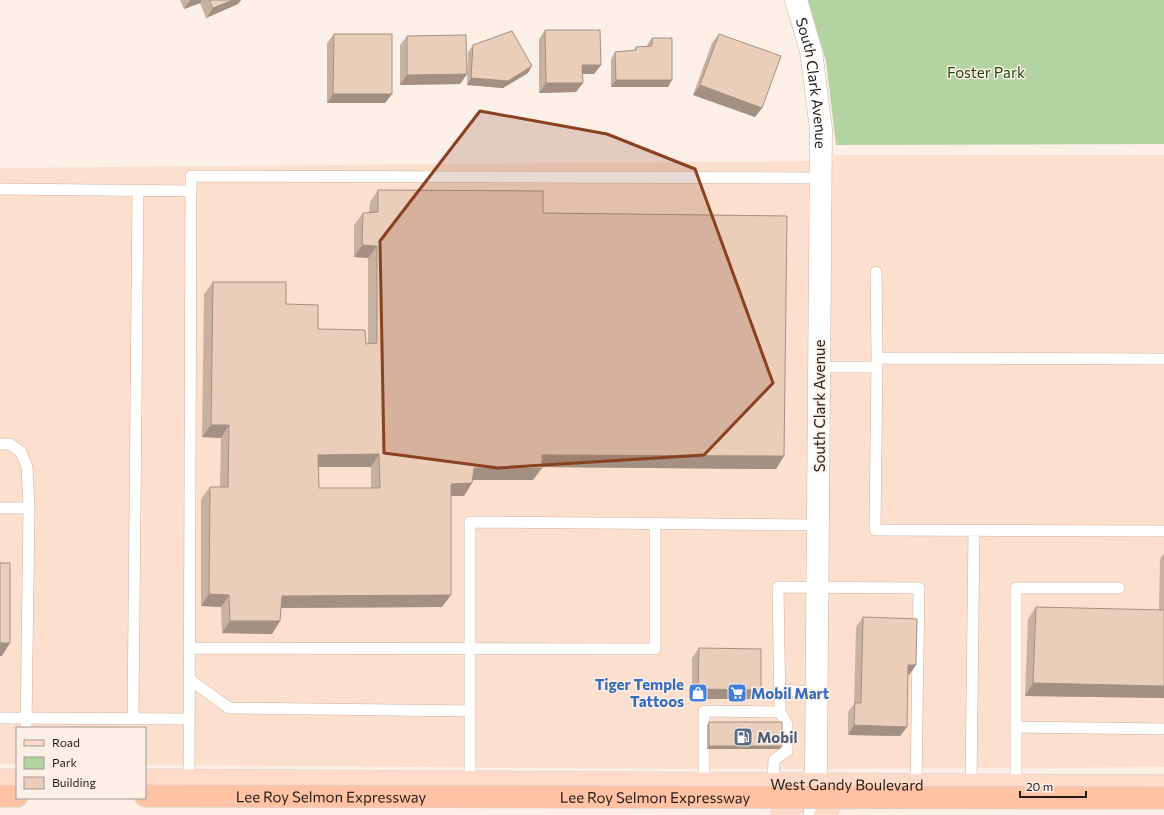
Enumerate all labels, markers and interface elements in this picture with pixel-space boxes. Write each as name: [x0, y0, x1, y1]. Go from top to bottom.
street label: South Clark Avenue: [793, 15, 830, 149]
park label: Foster Park: [947, 63, 1025, 81]
street label: South Clark Avenue: [810, 340, 828, 472]
place label: Tiger Temple Tattoos: [595, 675, 684, 710]
shop icon: Tiger Temple Tattoos: [687, 682, 709, 704]
supermarket icon: Mobil Mart: [726, 682, 748, 704]
place label: Mobil Mart: [751, 684, 829, 702]
fuel station icon: Mobil: [732, 726, 754, 748]
legend: [16, 727, 146, 799]
place label: Mobil: [757, 728, 797, 746]
text: Road: [52, 735, 80, 749]
text: Park: [52, 755, 78, 769]
scale bar: [1020, 773, 1086, 799]
text: Building: [52, 775, 96, 789]
street label: West Gandy Boulevard: [770, 775, 924, 794]
text: 20 m: [1026, 779, 1053, 793]
street label: Lee Roy Selmon Expressway: [236, 787, 427, 806]
street label: Lee Roy Selmon Expressway: [560, 788, 751, 806]

